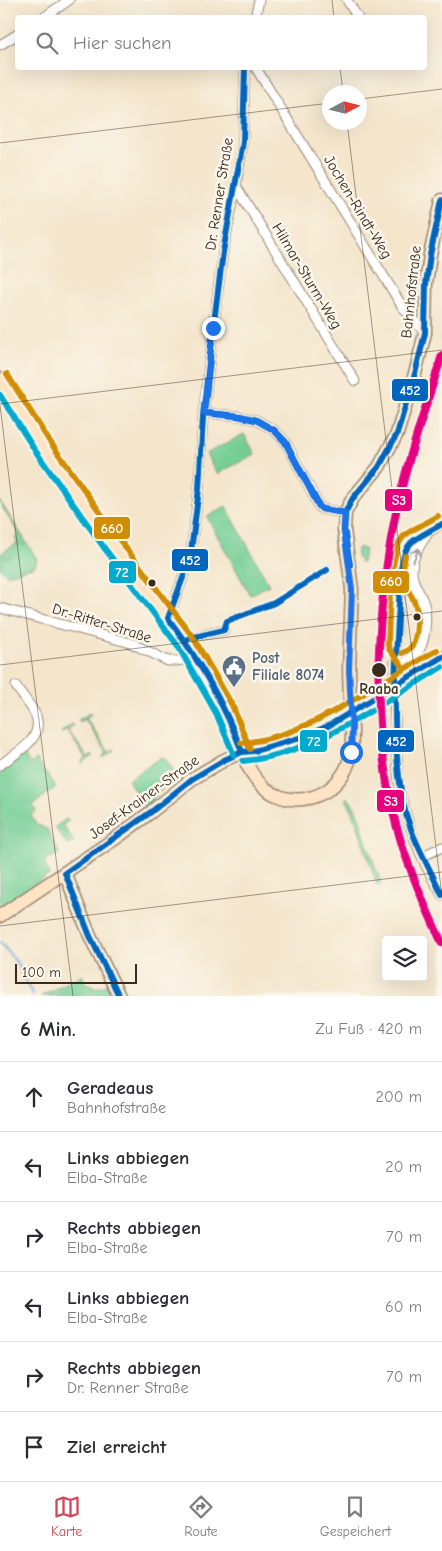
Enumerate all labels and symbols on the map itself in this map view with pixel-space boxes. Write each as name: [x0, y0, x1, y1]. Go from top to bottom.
north arrow: [322, 85, 367, 130]
street label: Dr. Renner Straße: [201, 136, 237, 252]
street label: Jochen-Rindt-Weg: [320, 152, 396, 262]
street label: Hilmar-Sturm-Weg: [268, 220, 346, 332]
street label: Bahnhofstraße: [397, 244, 425, 339]
route end: [202, 317, 225, 340]
line badge: 452: [391, 378, 429, 402]
text: 452: [400, 382, 421, 399]
line badge: S3: [384, 488, 413, 512]
text: S3: [392, 492, 406, 509]
line badge: 660: [93, 516, 131, 540]
text: 660: [101, 520, 123, 537]
line badge: 452: [171, 548, 209, 572]
one-way arrow: [412, 548, 421, 563]
text: 452: [180, 552, 201, 569]
line badge: 72: [108, 560, 137, 584]
text: 72: [115, 564, 129, 581]
line badge: 660: [372, 570, 410, 594]
text: 660: [380, 573, 402, 590]
unlabelled marker: [147, 578, 157, 588]
street label: Dr.-Ritter-Straße: [50, 599, 154, 647]
unlabelled marker: [412, 612, 422, 622]
place label: Post Filiale 8074: [252, 649, 324, 684]
public building icon: Post Filiale 8074: [221, 654, 247, 688]
marker: Raaba: [370, 661, 388, 679]
place label: Raaba: [359, 680, 399, 698]
line badge: 72: [299, 729, 328, 753]
line badge: 452: [377, 729, 415, 753]
text: 72: [307, 733, 321, 750]
text: 452: [386, 733, 407, 750]
route start: [340, 741, 363, 764]
street label: Josef-Krainer-Straße: [86, 751, 203, 843]
line badge: S3: [376, 789, 405, 813]
text: S3: [384, 793, 398, 810]
scale bar: [15, 961, 138, 984]

